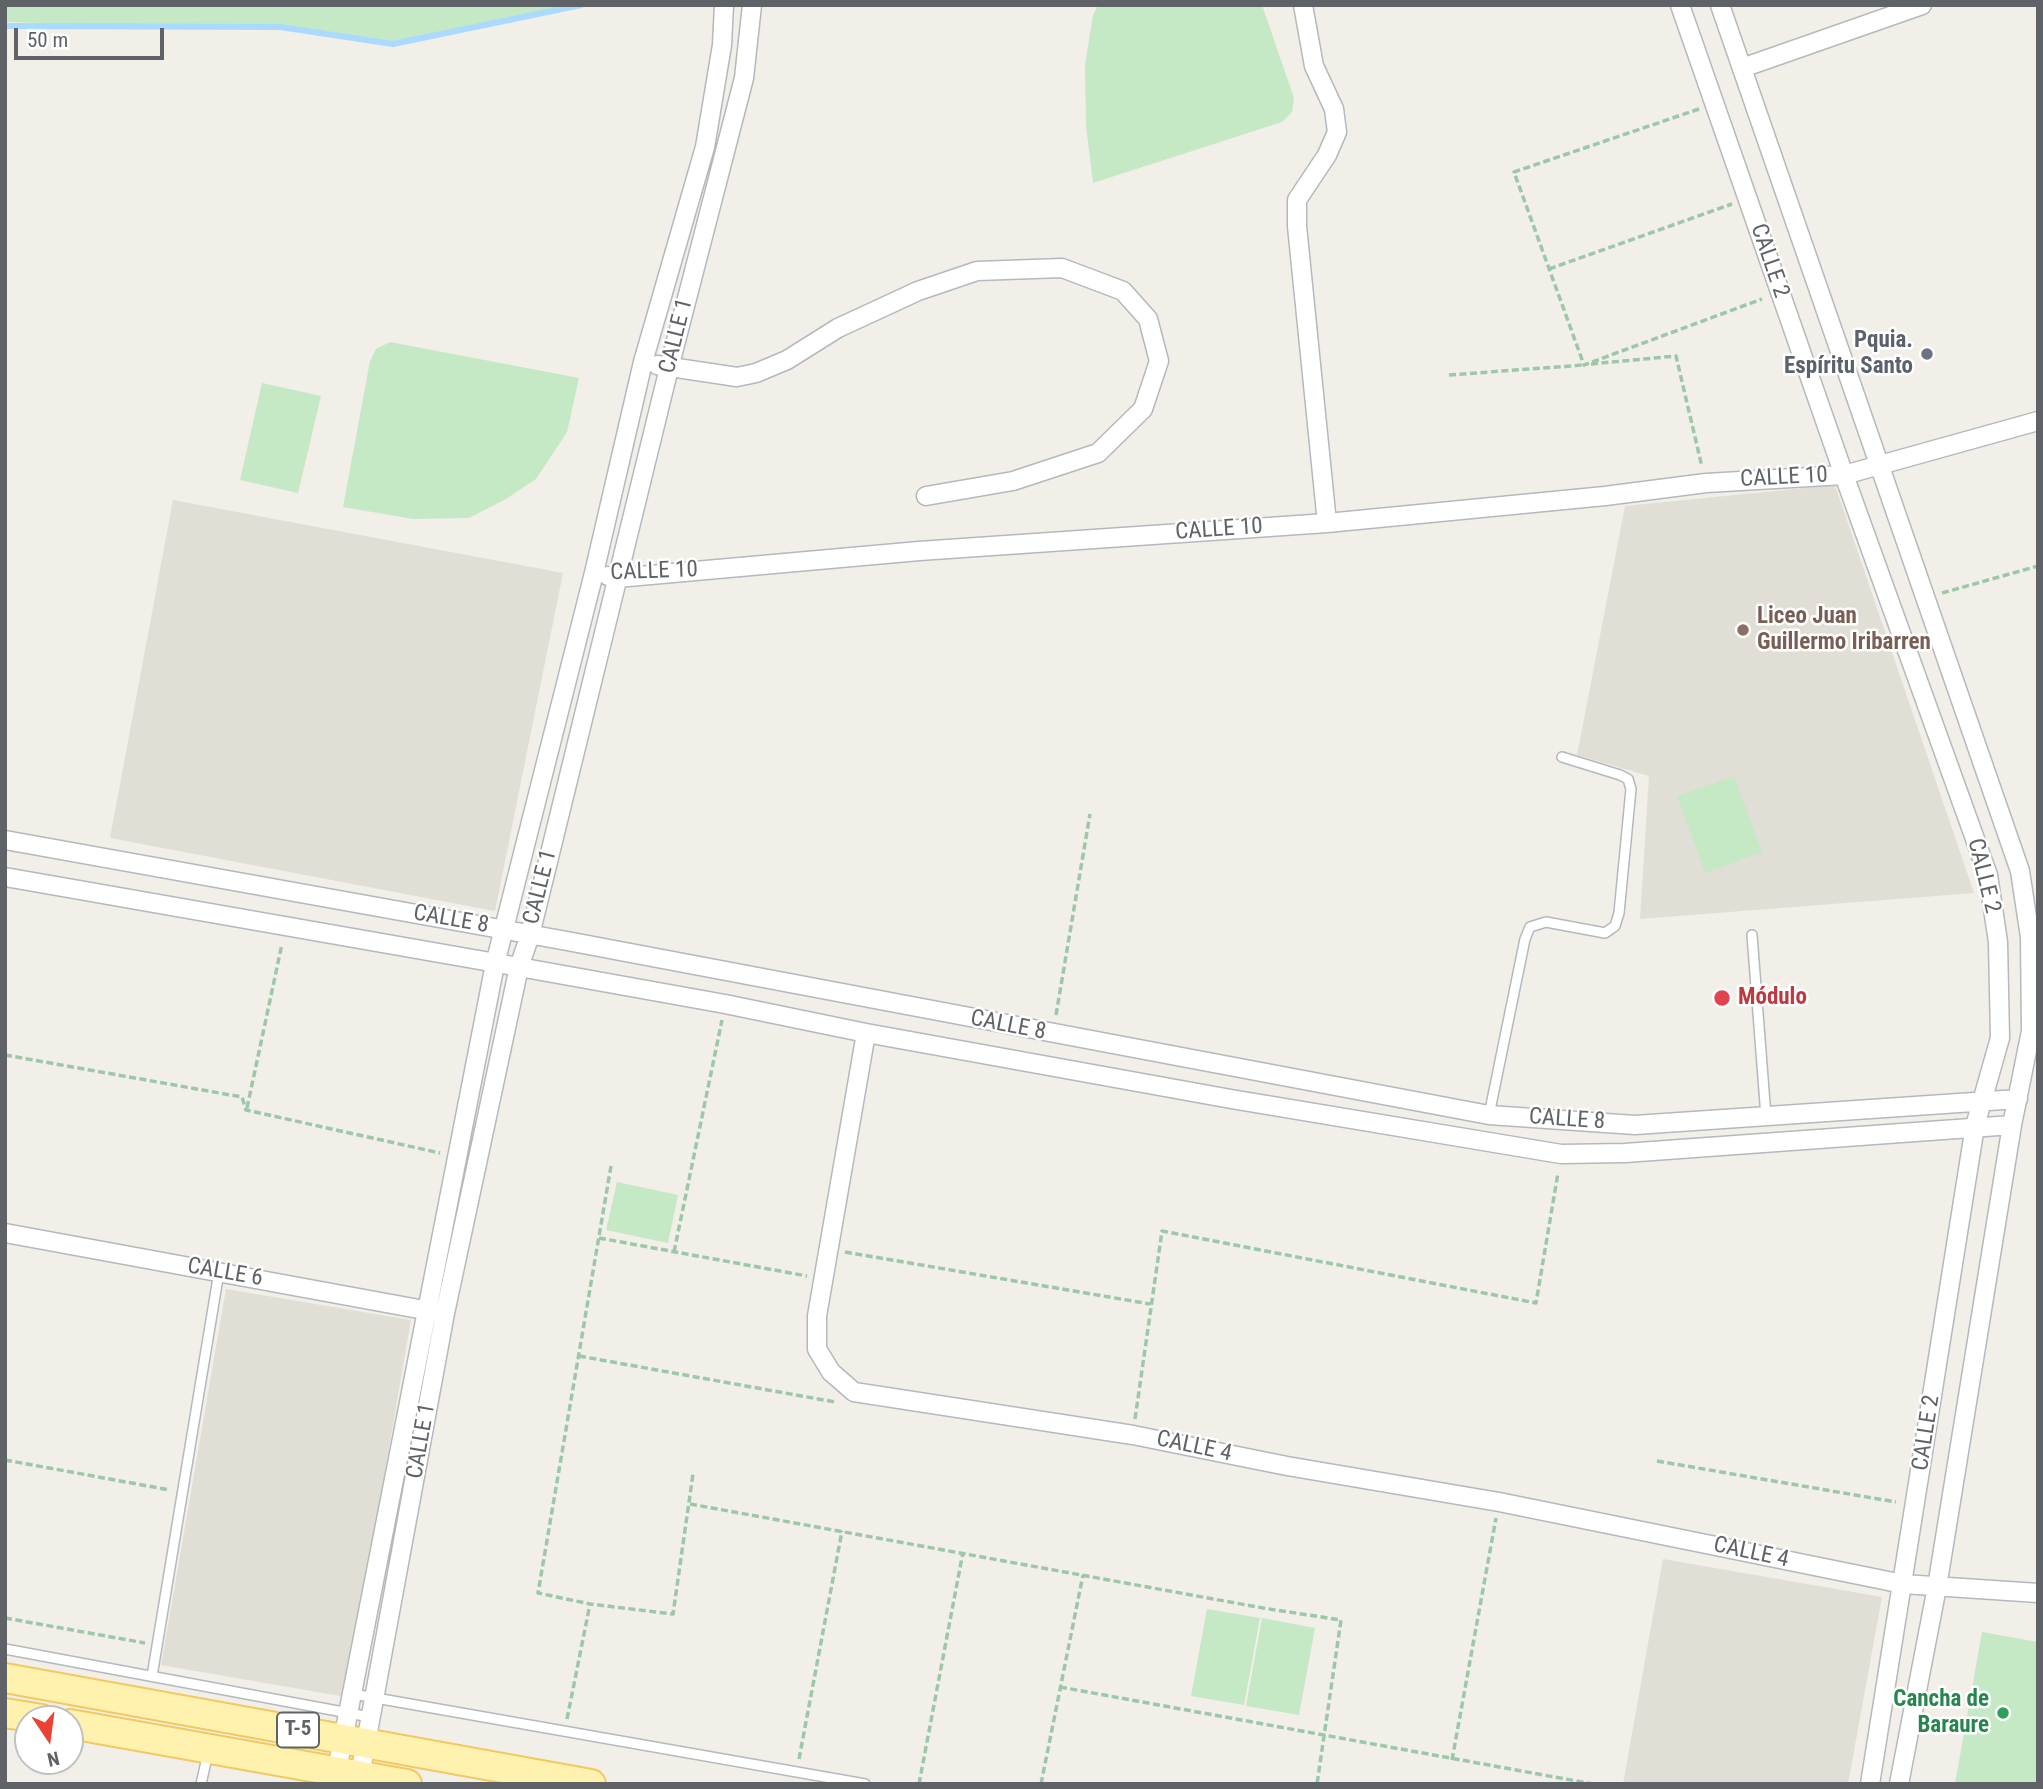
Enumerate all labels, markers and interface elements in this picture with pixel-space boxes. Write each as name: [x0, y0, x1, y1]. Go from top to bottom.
scale bar: [18, 14, 168, 58]
text: 50 m: [27, 28, 68, 52]
street label: CALLE 2: [1744, 220, 1794, 302]
street label: CALLE 1: [654, 296, 700, 376]
place label: Pquia. Espíritu Santo: [1784, 327, 1913, 381]
marker: Pquia. Espíritu Santo: [1919, 346, 1935, 362]
street label: CALLE 10: [1740, 462, 1828, 494]
street label: CALLE 10: [1174, 513, 1264, 547]
street label: CALLE 10: [610, 557, 698, 587]
place label: Liceo Juan Guillermo Iribarren: [1757, 603, 1931, 657]
marker: Liceo Juan Guillermo Iribarren: [1735, 622, 1751, 638]
street label: CALLE 2: [1960, 836, 2006, 916]
street label: CALLE 1: [518, 847, 564, 927]
street label: CALLE 8: [411, 900, 491, 940]
place label: Módulo: [1738, 984, 1807, 1012]
marker: Módulo: [1712, 988, 1732, 1008]
street label: CALLE 8: [968, 1005, 1048, 1047]
street label: CALLE 8: [1528, 1104, 1606, 1136]
street label: CALLE 6: [185, 1253, 265, 1293]
street label: CALLE 2: [1907, 1393, 1947, 1473]
street label: CALLE 1: [402, 1401, 442, 1481]
street label: CALLE 4: [1154, 1426, 1234, 1468]
street label: CALLE 4: [1711, 1532, 1791, 1574]
place label: Cancha de Baraure: [1893, 1686, 1989, 1740]
north arrow: [14, 1705, 84, 1775]
marker: Cancha de Baraure: [1995, 1705, 2011, 1721]
road number: T-5: [277, 1712, 319, 1748]
text: N: [45, 1746, 62, 1772]

